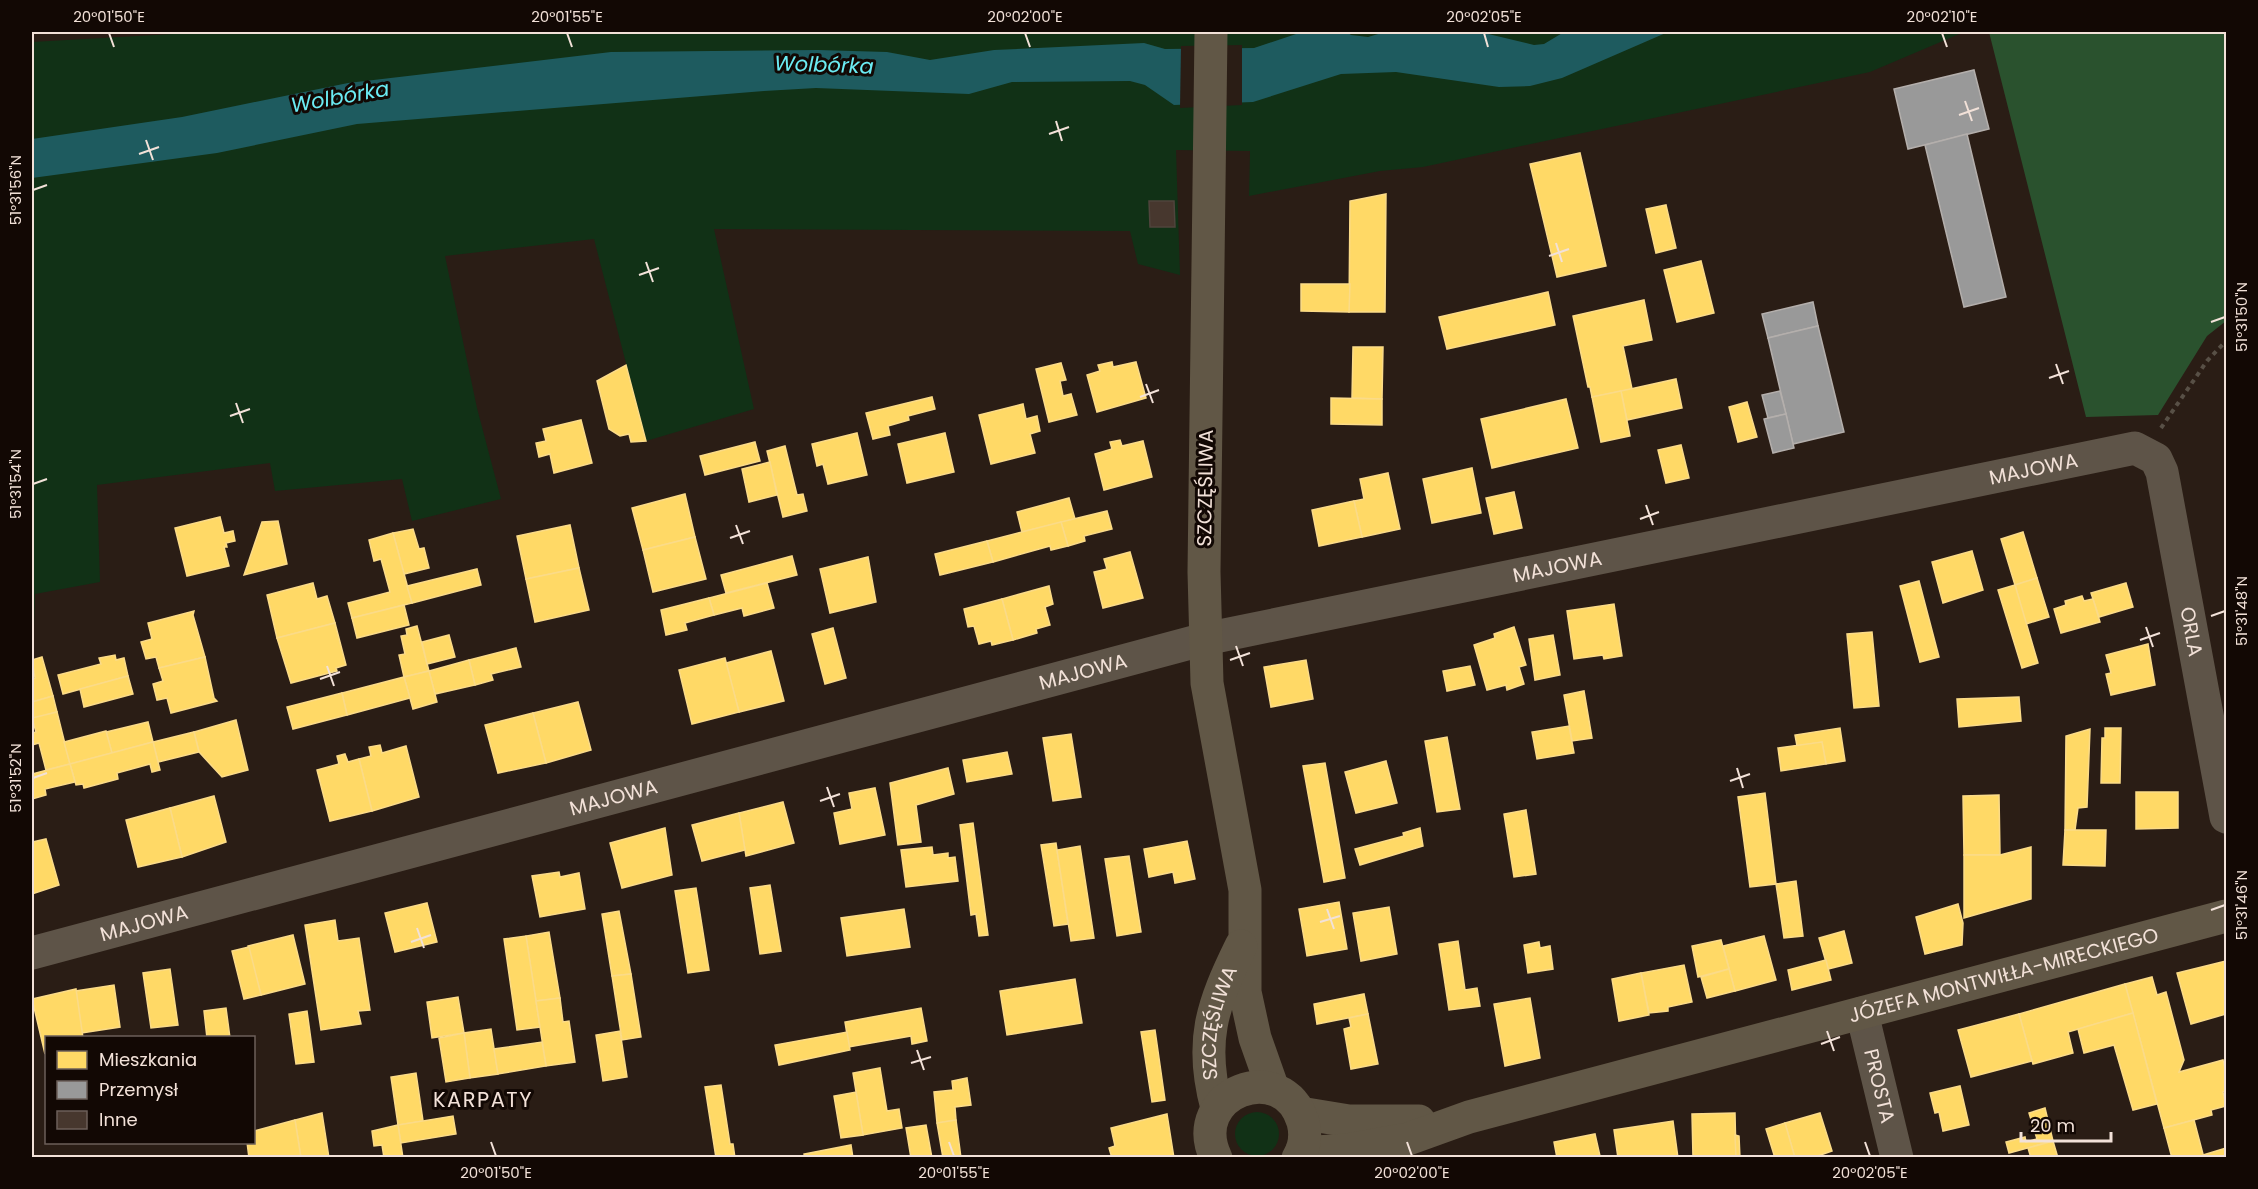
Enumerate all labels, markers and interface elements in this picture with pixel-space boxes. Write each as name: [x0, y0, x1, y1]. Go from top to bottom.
text: 20°01'50"E: [73, 6, 145, 27]
text: 20°01'55"E: [531, 6, 603, 27]
text: 20°02'00"E: [987, 6, 1063, 27]
text: 20°02'05"E: [1446, 6, 1522, 27]
text: 20°02'10"E: [1907, 6, 1977, 27]
water label: Wolbórka: [774, 48, 874, 81]
water label: Wolbórka: [288, 74, 391, 119]
text: 51°31'56"N: [5, 155, 26, 225]
text: 51°31'50"N: [2231, 282, 2252, 352]
street label: SZCZĘŚLIWA: [1190, 429, 1220, 547]
street label: MAJOWA: [1986, 446, 2080, 492]
text: 51°31'54"N: [5, 449, 26, 519]
street label: MAJOWA: [1510, 544, 1604, 589]
text: 51°31'48"N: [2231, 576, 2252, 646]
street label: ORLA: [2173, 604, 2210, 659]
street label: MAJOWA: [1036, 646, 1130, 697]
text: 51°31'52"N: [5, 743, 26, 813]
street label: MAJOWA: [566, 772, 661, 823]
text: 51°31'46"N: [2231, 870, 2252, 940]
street label: MAJOWA: [97, 898, 191, 948]
street label: JÓZEFA MONTWIŁŁA-MIRECKIEGO: [1846, 921, 2161, 1030]
street label: SZCZĘŚLIWA: [1195, 961, 1244, 1082]
legend: [45, 1036, 255, 1144]
street label: PROSTA: [1857, 1046, 1902, 1126]
text: Mieszkania: [99, 1047, 197, 1072]
text: Przemysł: [99, 1077, 179, 1102]
district label: KARPATY: [433, 1085, 533, 1114]
scale bar: [2021, 1105, 2111, 1143]
text: Inne: [99, 1107, 138, 1132]
text: 20 m: [2030, 1113, 2075, 1138]
text: 20°01'50"E: [460, 1162, 532, 1183]
text: 20°01'55"E: [918, 1162, 990, 1183]
text: 20°02'00"E: [1374, 1162, 1450, 1183]
text: 20°02'05"E: [1832, 1162, 1908, 1183]

